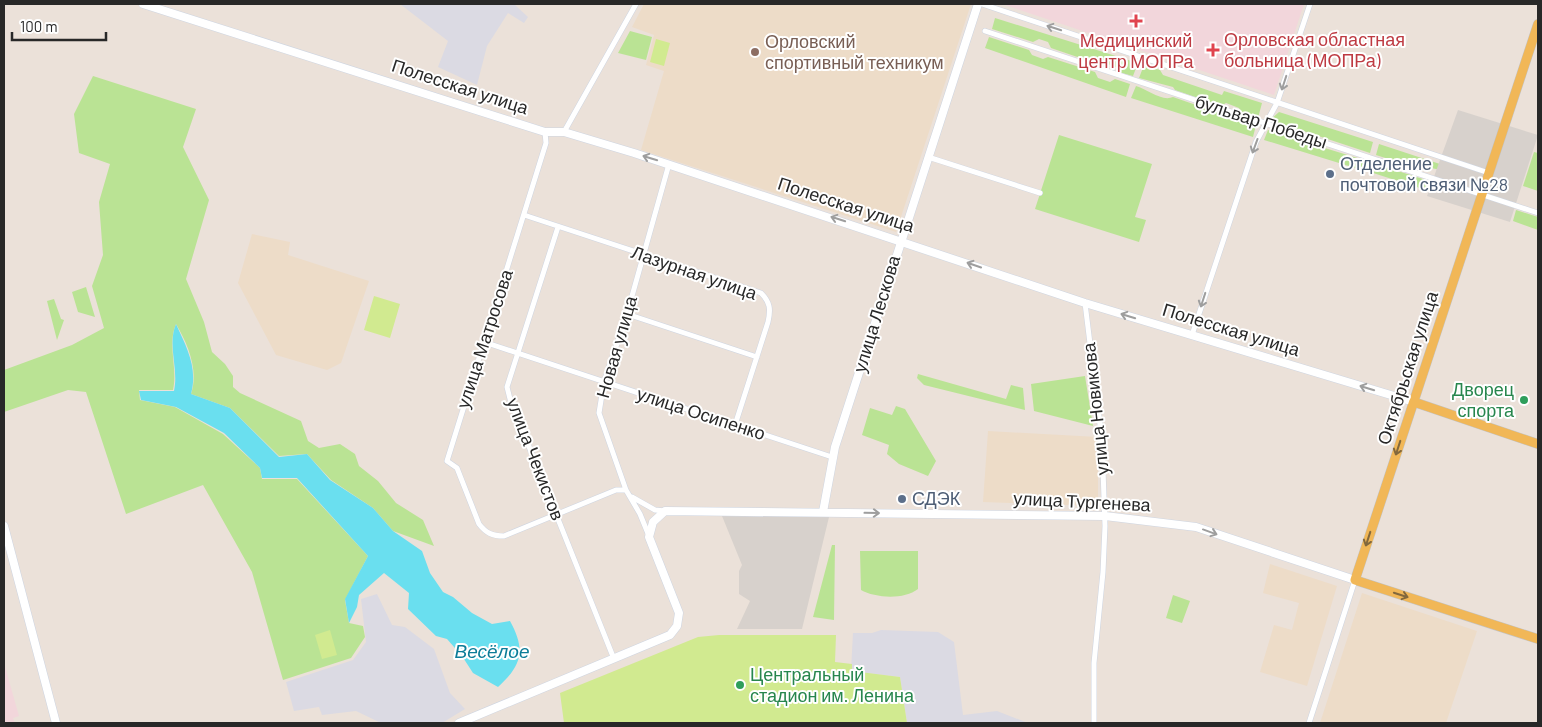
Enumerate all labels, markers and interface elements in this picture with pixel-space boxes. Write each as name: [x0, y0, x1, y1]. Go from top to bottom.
scale bar: [12, 10, 106, 42]
marker: Медицинский центр МОПРа: [1129, 14, 1143, 28]
text: 100 m: [20, 17, 58, 35]
one-way arrow: [1046, 23, 1062, 32]
place label: Орловская областная больница (МОПРа): [1224, 28, 1405, 71]
place label: Медицинский центр МОПРа: [1078, 29, 1195, 72]
place label: Орловский спортивный техникум: [765, 30, 944, 73]
marker: Орловская областная больница (МОПРа): [1206, 43, 1220, 57]
marker: Орловский спортивный техникум: [749, 46, 761, 58]
street label: Полесская улица: [389, 54, 532, 119]
one-way arrow: [1278, 75, 1288, 91]
street label: бульвар Победы: [1193, 89, 1330, 153]
one-way arrow: [1250, 138, 1259, 153]
place label: Отделение почтовой связи №28: [1340, 152, 1508, 195]
one-way arrow: [642, 153, 658, 163]
marker: Отделение почтовой связи №28: [1324, 168, 1336, 180]
street label: Полесская улица: [775, 172, 918, 237]
one-way arrow: [830, 214, 846, 224]
street label: Лазурная улица: [629, 240, 761, 304]
street label: улица Лескова: [848, 252, 905, 375]
one-way arrow: [966, 260, 982, 269]
street label: улица Матросова: [451, 266, 517, 411]
street label: Октябрьская улица: [1372, 287, 1443, 447]
street label: Новая улица: [591, 292, 641, 400]
one-way arrow: [1198, 292, 1208, 308]
street label: Полесская улица: [1160, 298, 1303, 361]
one-way arrow: [1120, 311, 1136, 320]
street label: улица Новикова: [1077, 341, 1113, 476]
place label: Дворец спорта: [1452, 378, 1515, 421]
street label: улица Осипенко: [634, 382, 768, 444]
one-way arrow: [1360, 382, 1376, 392]
street label: улица Чекистов: [502, 394, 569, 523]
marker: Дворец спорта: [1518, 394, 1530, 406]
one-way arrow: [1393, 440, 1403, 456]
street label: улица Тургенева: [1013, 486, 1152, 516]
place label: СДЭК: [912, 487, 961, 509]
marker: СДЭК: [896, 493, 908, 505]
one-way arrow: [864, 508, 880, 518]
one-way arrow: [1202, 528, 1217, 537]
one-way arrow: [1363, 530, 1372, 546]
one-way arrow: [1393, 590, 1409, 600]
water label: Весёлое: [455, 639, 529, 662]
place label: Центральный стадион им. Ленина: [750, 663, 915, 706]
marker: Центральный стадион им. Ленина: [734, 679, 746, 691]

